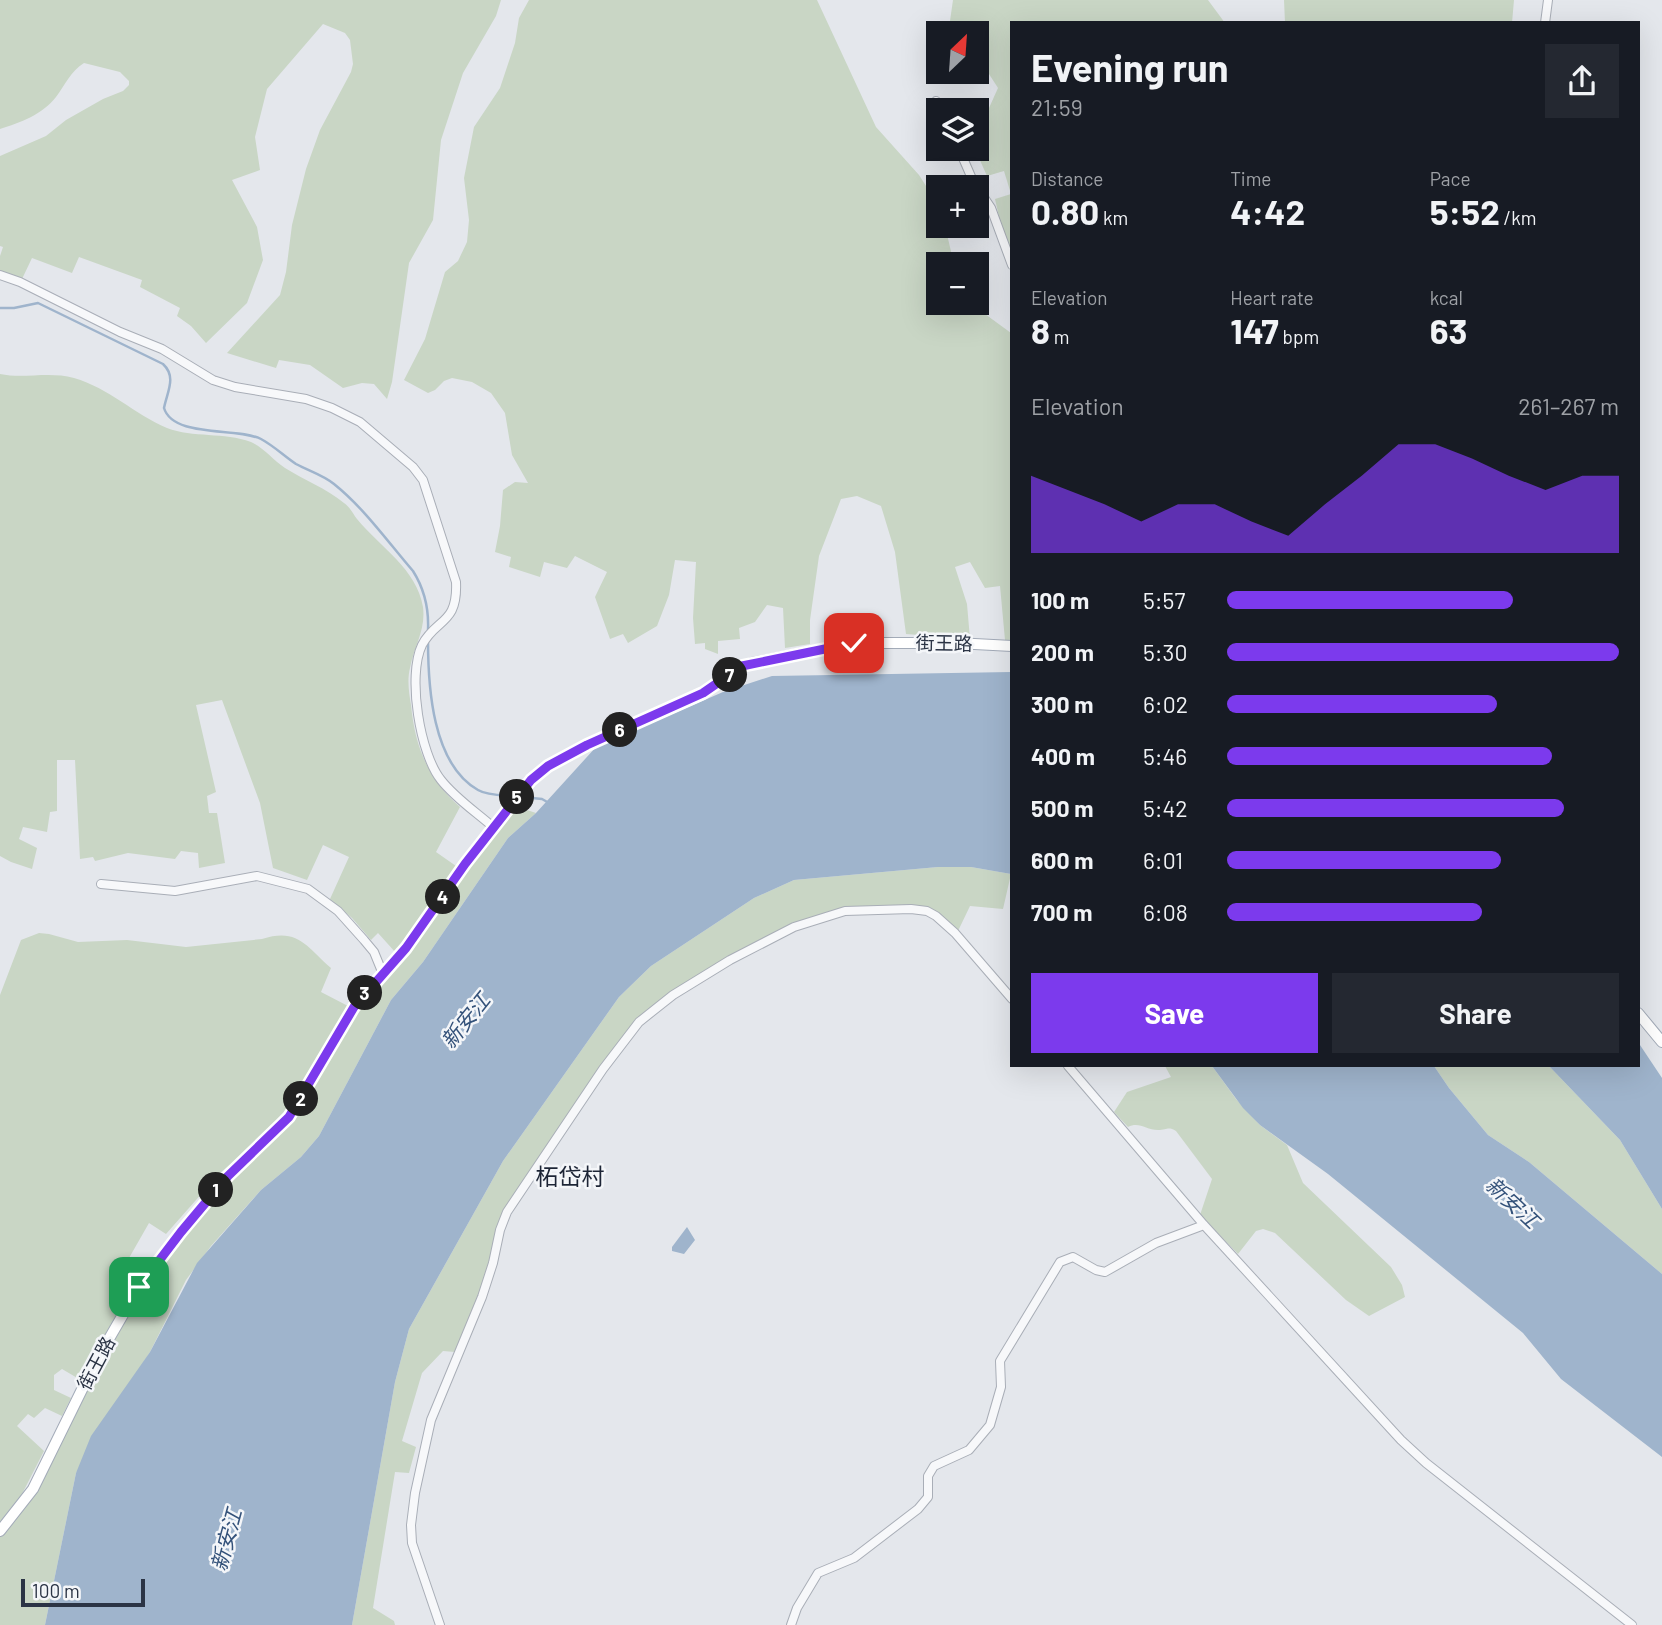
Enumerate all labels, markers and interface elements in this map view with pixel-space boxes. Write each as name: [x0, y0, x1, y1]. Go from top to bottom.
north arrow: [926, 21, 989, 84]
map controls: [926, 21, 989, 315]
text: Evening run: [1031, 44, 1229, 90]
button: share: [1545, 44, 1619, 118]
text: 21:59: [1031, 93, 1083, 121]
button: layers: [926, 98, 989, 161]
text: Distance: [1031, 167, 1103, 190]
text: Time: [1230, 167, 1271, 190]
text: Pace: [1430, 167, 1471, 190]
button: +: [926, 175, 989, 238]
text: 0.80: [1031, 190, 1099, 232]
text: 4:42: [1230, 190, 1305, 232]
text: 5:52: [1430, 190, 1500, 232]
text: km: [1099, 206, 1128, 229]
text: /km: [1500, 206, 1536, 229]
button: −: [926, 252, 989, 315]
text: Elevation: [1031, 286, 1108, 309]
text: Heart rate: [1230, 286, 1314, 309]
text: kcal: [1430, 286, 1463, 309]
text: 8: [1031, 309, 1050, 351]
text: 147: [1230, 309, 1279, 351]
text: 63: [1430, 309, 1467, 351]
text: m: [1050, 325, 1069, 348]
text: bpm: [1279, 325, 1319, 348]
text: Elevation: [1031, 392, 1124, 420]
text: 261–267 m: [1518, 392, 1619, 420]
text: 100 m: [1031, 586, 1089, 614]
text: 5:57: [1143, 586, 1185, 614]
pin: [824, 613, 884, 673]
icon: check: [835, 624, 873, 662]
street label: 街王路: [915, 631, 973, 654]
text: 200 m: [1031, 638, 1094, 666]
text: 5:30: [1143, 638, 1187, 666]
pin: 7: [712, 658, 748, 692]
text: 7: [725, 663, 734, 686]
text: 300 m: [1031, 690, 1093, 718]
text: 6:02: [1143, 690, 1188, 718]
pin: 6: [602, 712, 638, 748]
text: 6: [614, 718, 625, 741]
text: 400 m: [1031, 742, 1095, 770]
text: 5:46: [1143, 742, 1187, 770]
pin: 5: [500, 780, 534, 814]
text: 5: [511, 785, 522, 808]
text: 500 m: [1031, 794, 1093, 822]
text: 5:42: [1143, 794, 1188, 822]
text: 600 m: [1031, 846, 1093, 874]
text: 6:01: [1143, 846, 1183, 874]
pin: 4: [426, 880, 460, 914]
text: 4: [437, 885, 448, 908]
text: 700 m: [1031, 898, 1092, 926]
text: 6:08: [1143, 898, 1188, 926]
button: Save: [1031, 973, 1318, 1053]
button: Share: [1332, 973, 1619, 1053]
pin: 3: [348, 976, 382, 1010]
text: 3: [359, 981, 370, 1004]
water label: 新安江: [435, 986, 496, 1052]
pin: 2: [284, 1082, 318, 1116]
text: 2: [295, 1087, 306, 1110]
district label: 柘岱村: [536, 1162, 605, 1190]
water label: 新安江: [1481, 1171, 1546, 1234]
pin: 1: [198, 1172, 234, 1208]
text: 1: [212, 1178, 219, 1201]
pin: [109, 1257, 169, 1317]
icon: arrive: [120, 1268, 158, 1306]
street label: 街王路: [72, 1332, 119, 1393]
water label: 新安江: [205, 1504, 246, 1573]
scale bar: [21, 1576, 145, 1608]
text: 100 m: [32, 1579, 80, 1602]

